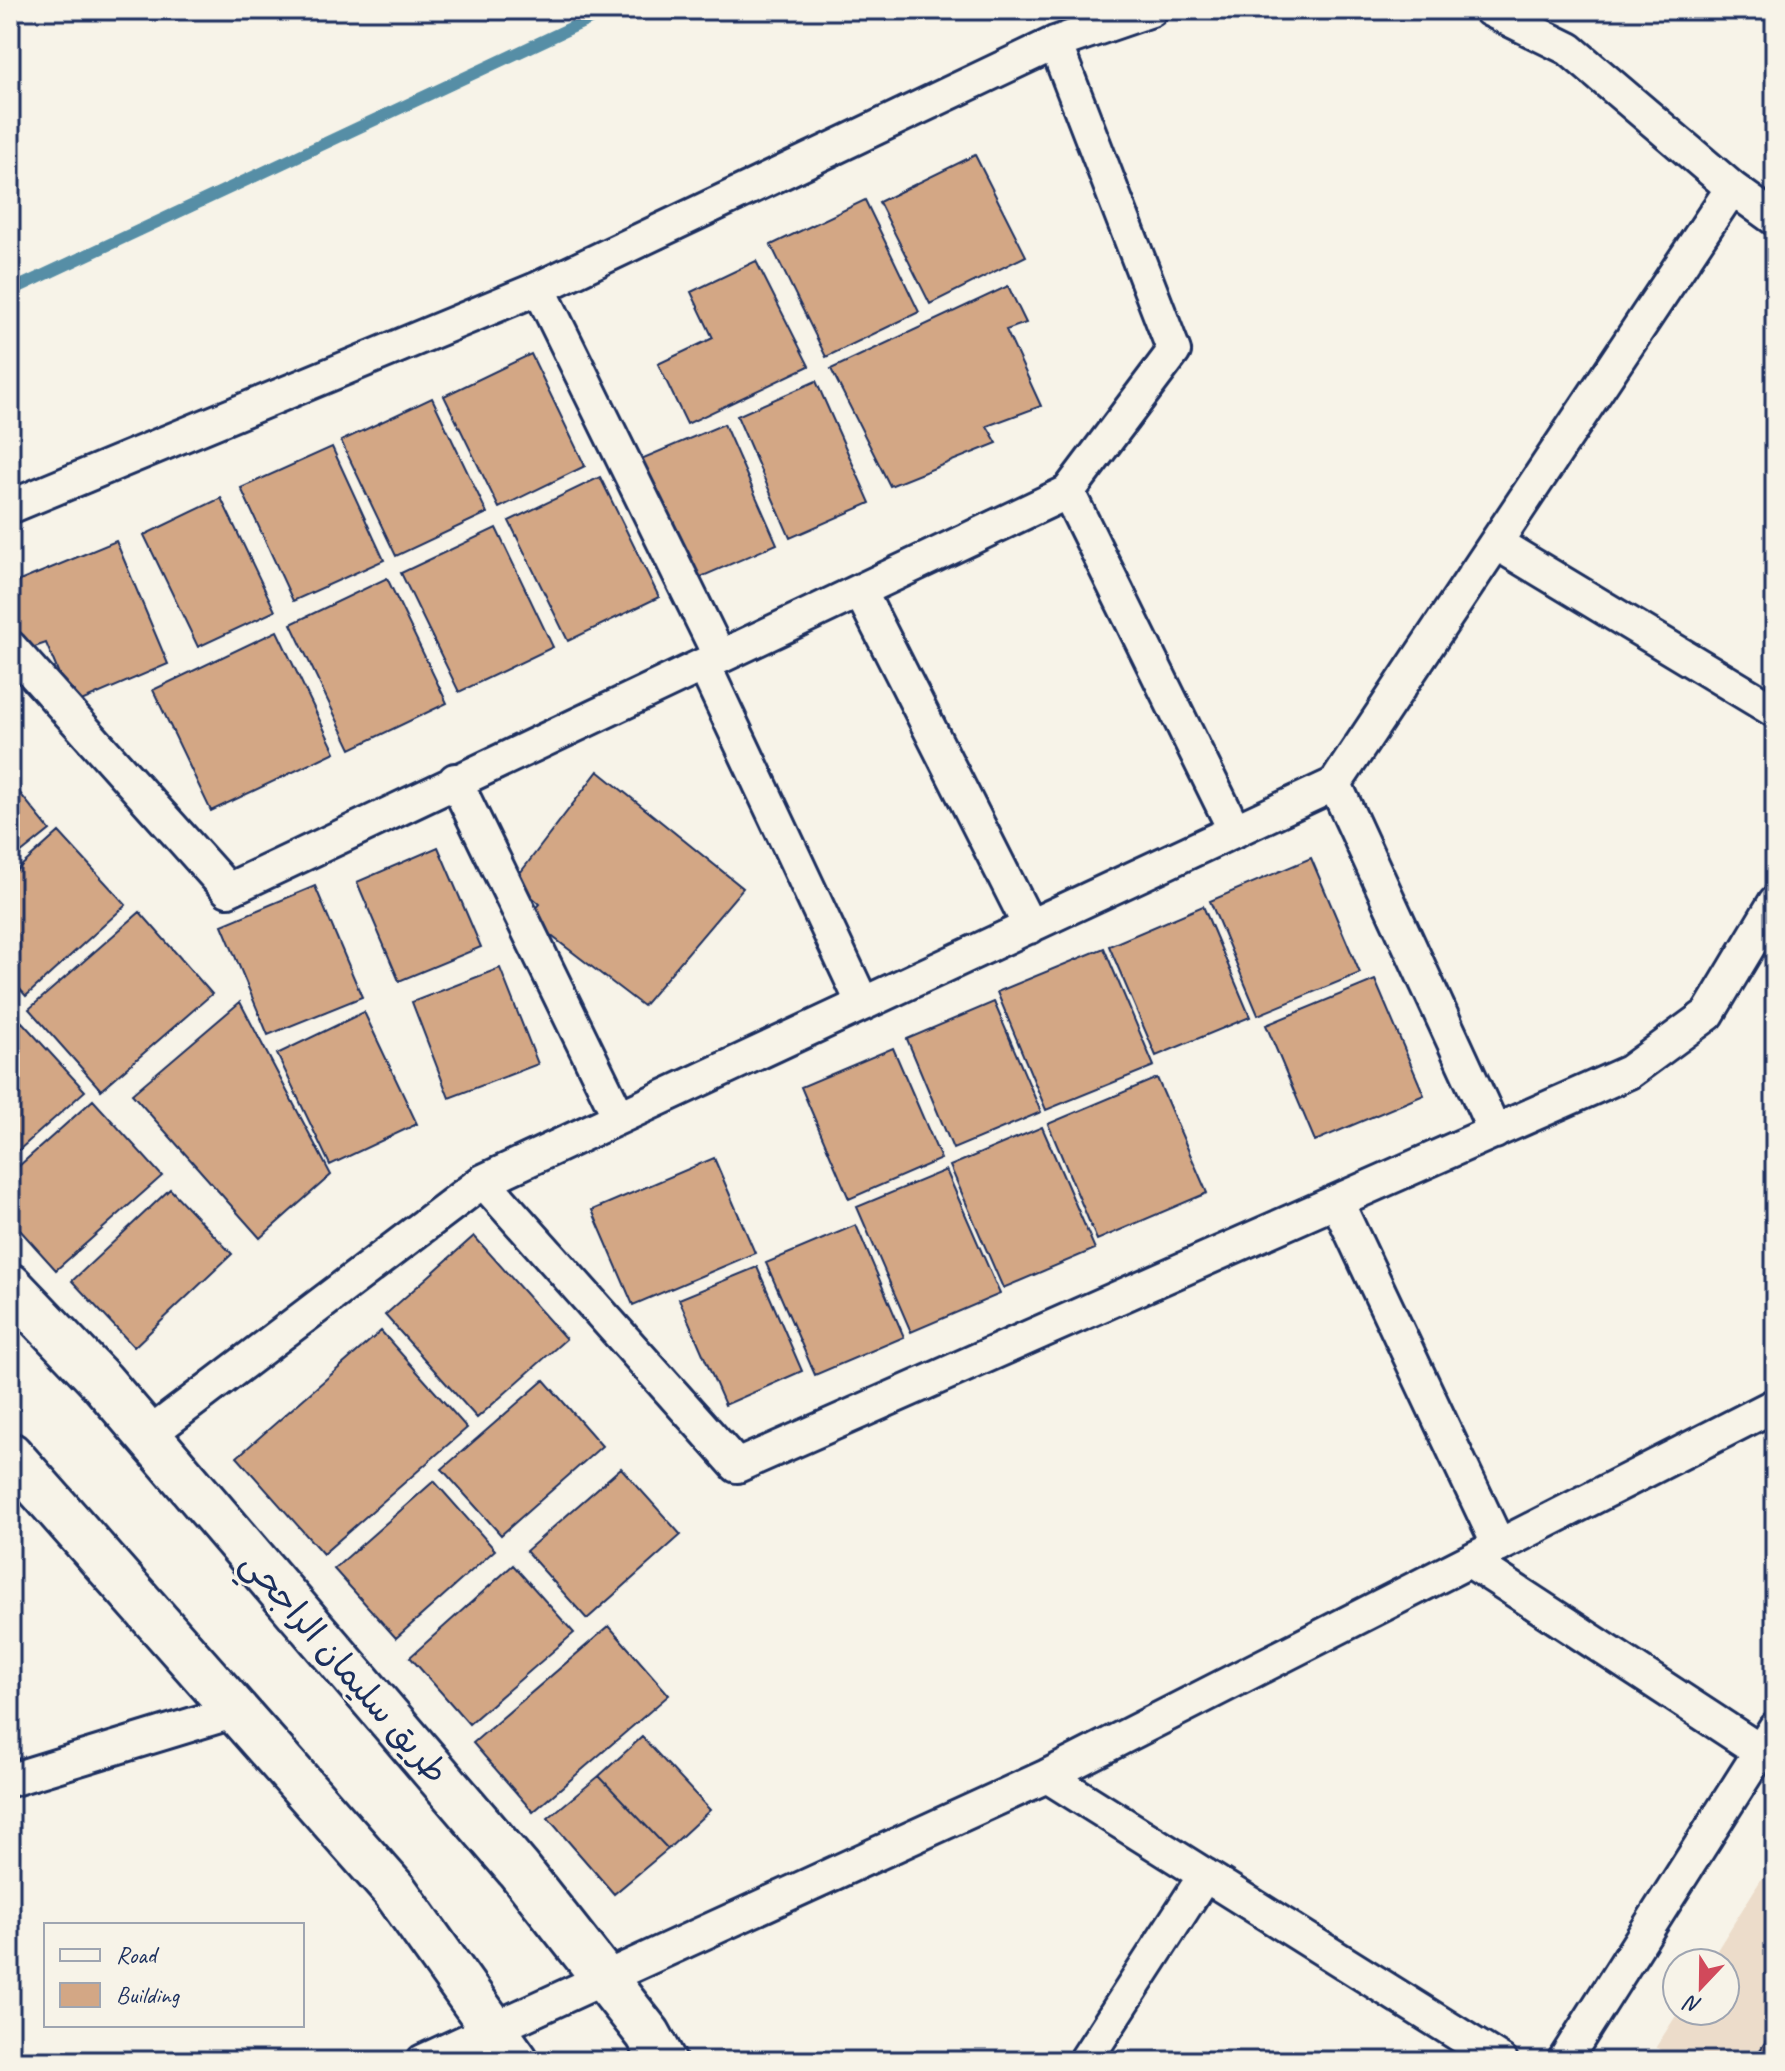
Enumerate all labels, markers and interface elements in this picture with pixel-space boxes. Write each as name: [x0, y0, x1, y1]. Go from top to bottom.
street label: طريق سليمان الراجحي: [226, 1542, 458, 1798]
legend: [44, 1923, 304, 2027]
text: Road: [116, 1940, 160, 1970]
north arrow: [1661, 1947, 1741, 2027]
text: Building: [116, 1980, 181, 2010]
text: N: [1679, 1988, 1705, 2020]

